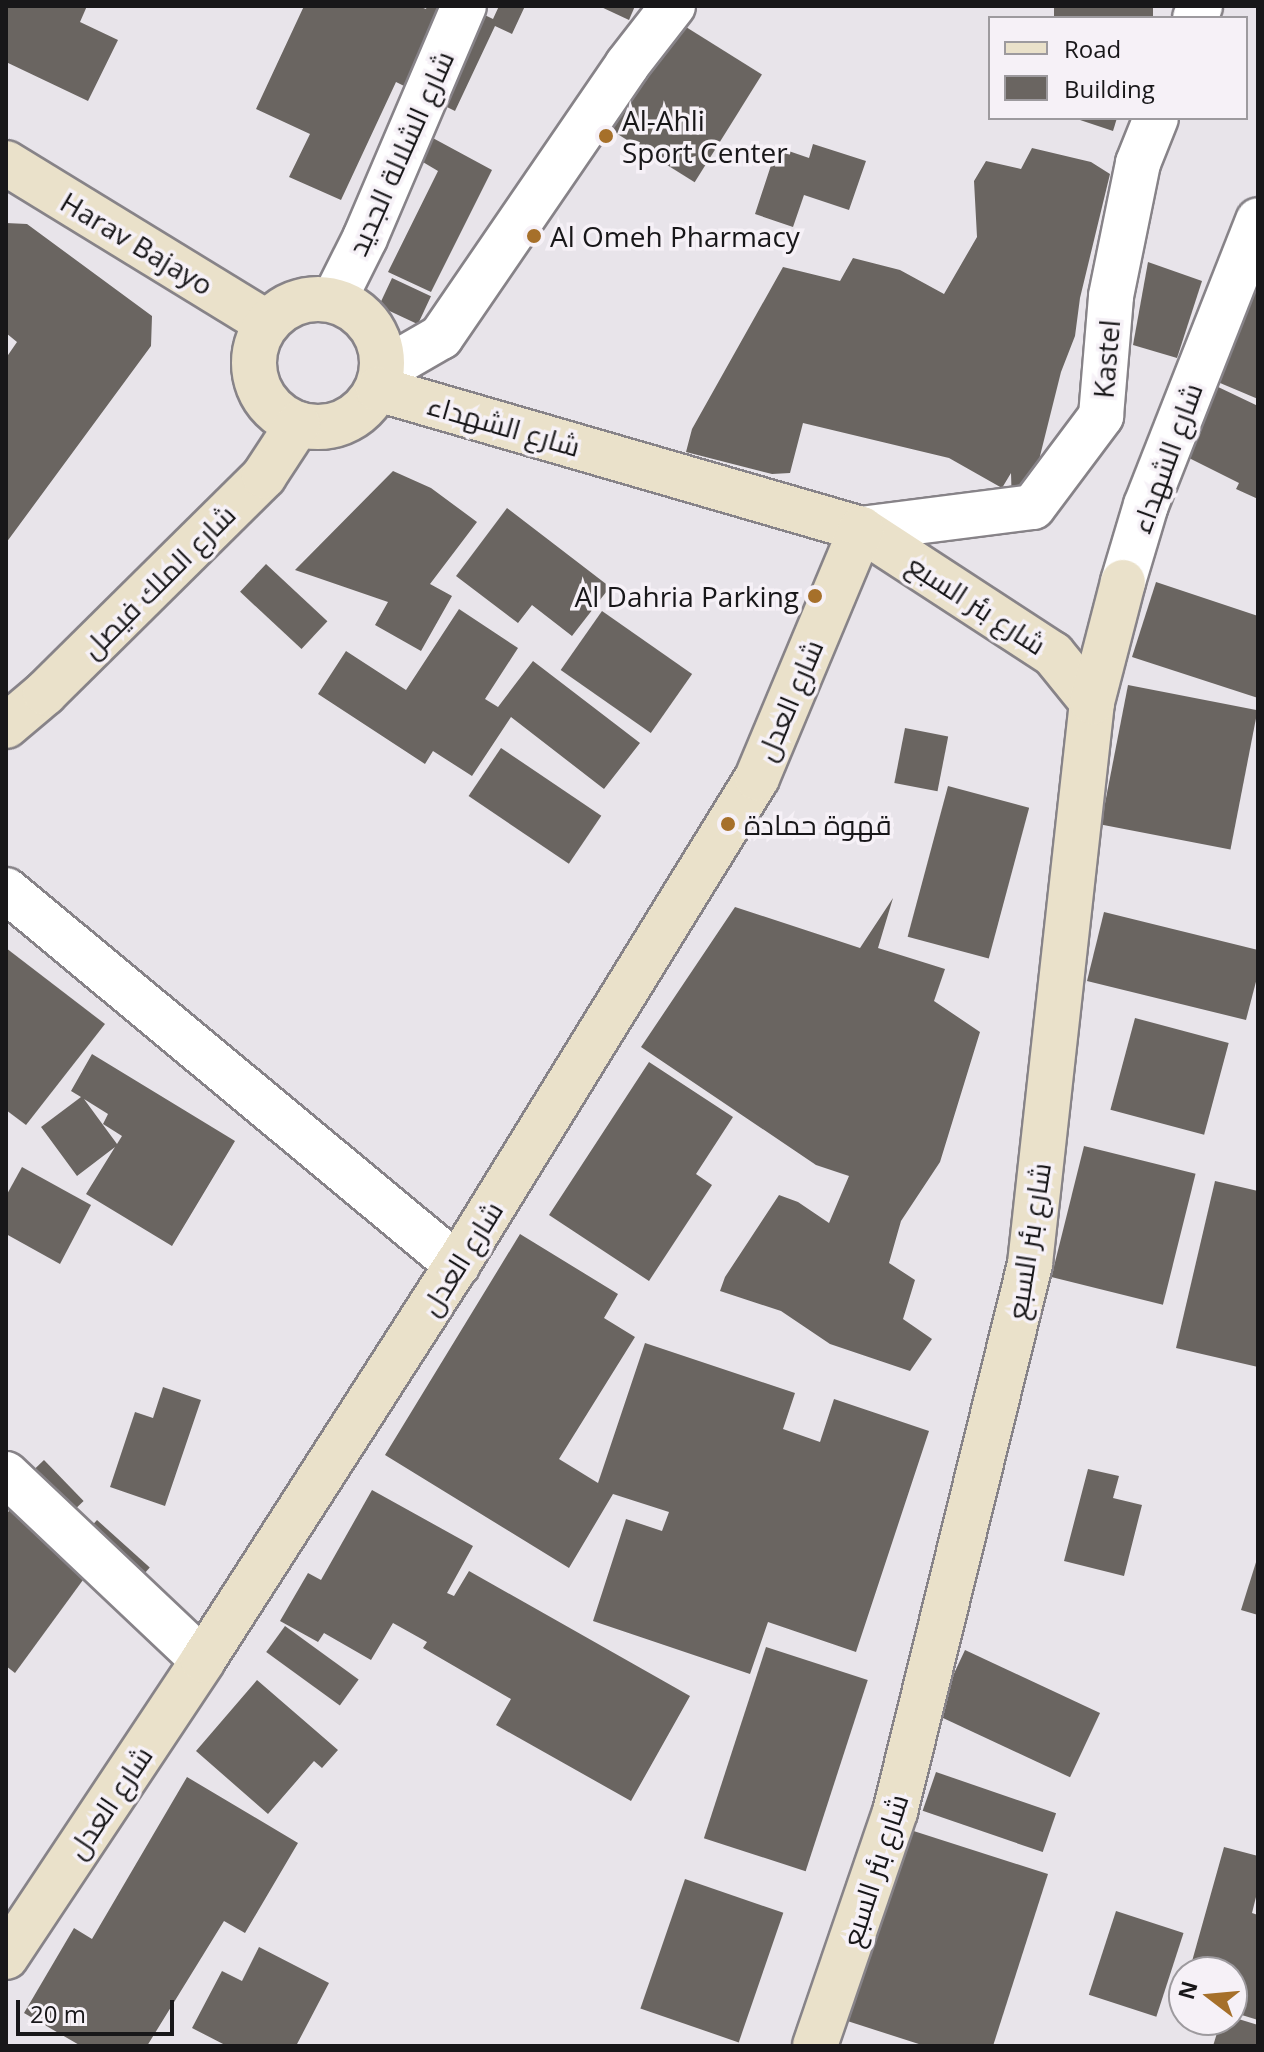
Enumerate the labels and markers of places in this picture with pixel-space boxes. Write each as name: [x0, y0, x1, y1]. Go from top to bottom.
place label: Al-Ahli Sport Center: [622, 103, 788, 169]
marker: Al-Ahli Sport Center: [597, 127, 615, 145]
place label: Al Omeh Pharmacy: [550, 219, 800, 253]
marker: Al Omeh Pharmacy: [525, 227, 543, 245]
place label: Al Dahria Parking: [575, 579, 799, 613]
marker: Al Dahria Parking: [806, 587, 824, 605]
place label: قهوة حمادة: [744, 807, 892, 841]
marker: قهوة حمادة: [719, 815, 737, 833]

